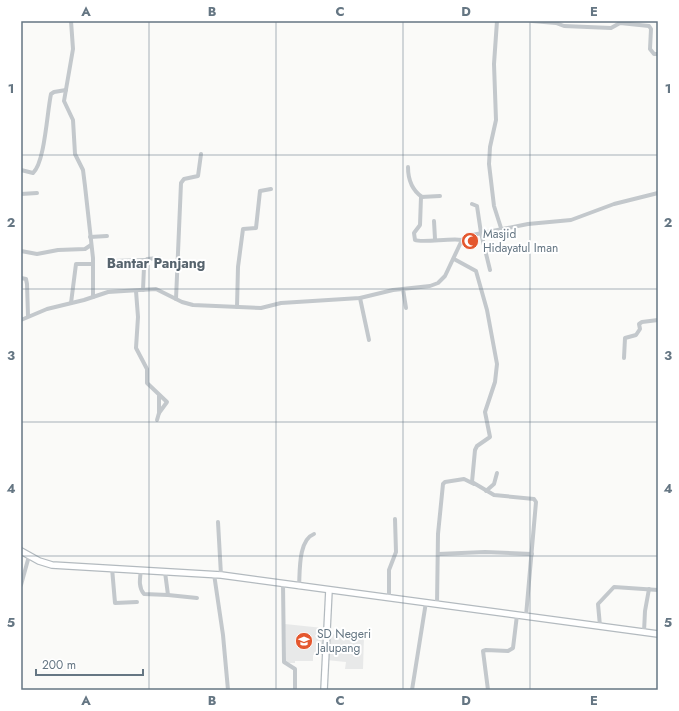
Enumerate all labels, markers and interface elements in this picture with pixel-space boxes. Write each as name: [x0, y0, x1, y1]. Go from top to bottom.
text: A: [80, 2, 91, 21]
text: B: [208, 2, 217, 21]
text: C: [335, 2, 345, 21]
text: D: [461, 2, 471, 21]
text: E: [590, 2, 598, 21]
text: 1: [8, 79, 14, 98]
text: 1: [665, 79, 671, 98]
text: 2: [7, 213, 15, 232]
text: 2: [664, 213, 672, 232]
place label: Masjid Hidayatul Iman: [483, 225, 558, 257]
mosque icon: Masjid Hidayatul Iman: [460, 231, 480, 251]
district label: Bantar Panjang: [107, 253, 205, 273]
text: 3: [7, 346, 15, 365]
text: 3: [664, 346, 672, 365]
text: 4: [6, 479, 16, 498]
text: 4: [663, 479, 673, 498]
text: 5: [7, 613, 15, 632]
text: 5: [664, 613, 672, 632]
place label: SD Negeri Jalupang: [315, 625, 371, 657]
school or university icon: SD Negeri Jalupang: [294, 631, 314, 651]
scale bar: [36, 651, 143, 677]
text: 200 m: [42, 656, 76, 674]
text: A: [80, 691, 91, 710]
text: B: [208, 691, 217, 710]
text: C: [335, 691, 345, 710]
text: D: [461, 691, 471, 710]
text: E: [590, 691, 598, 710]

